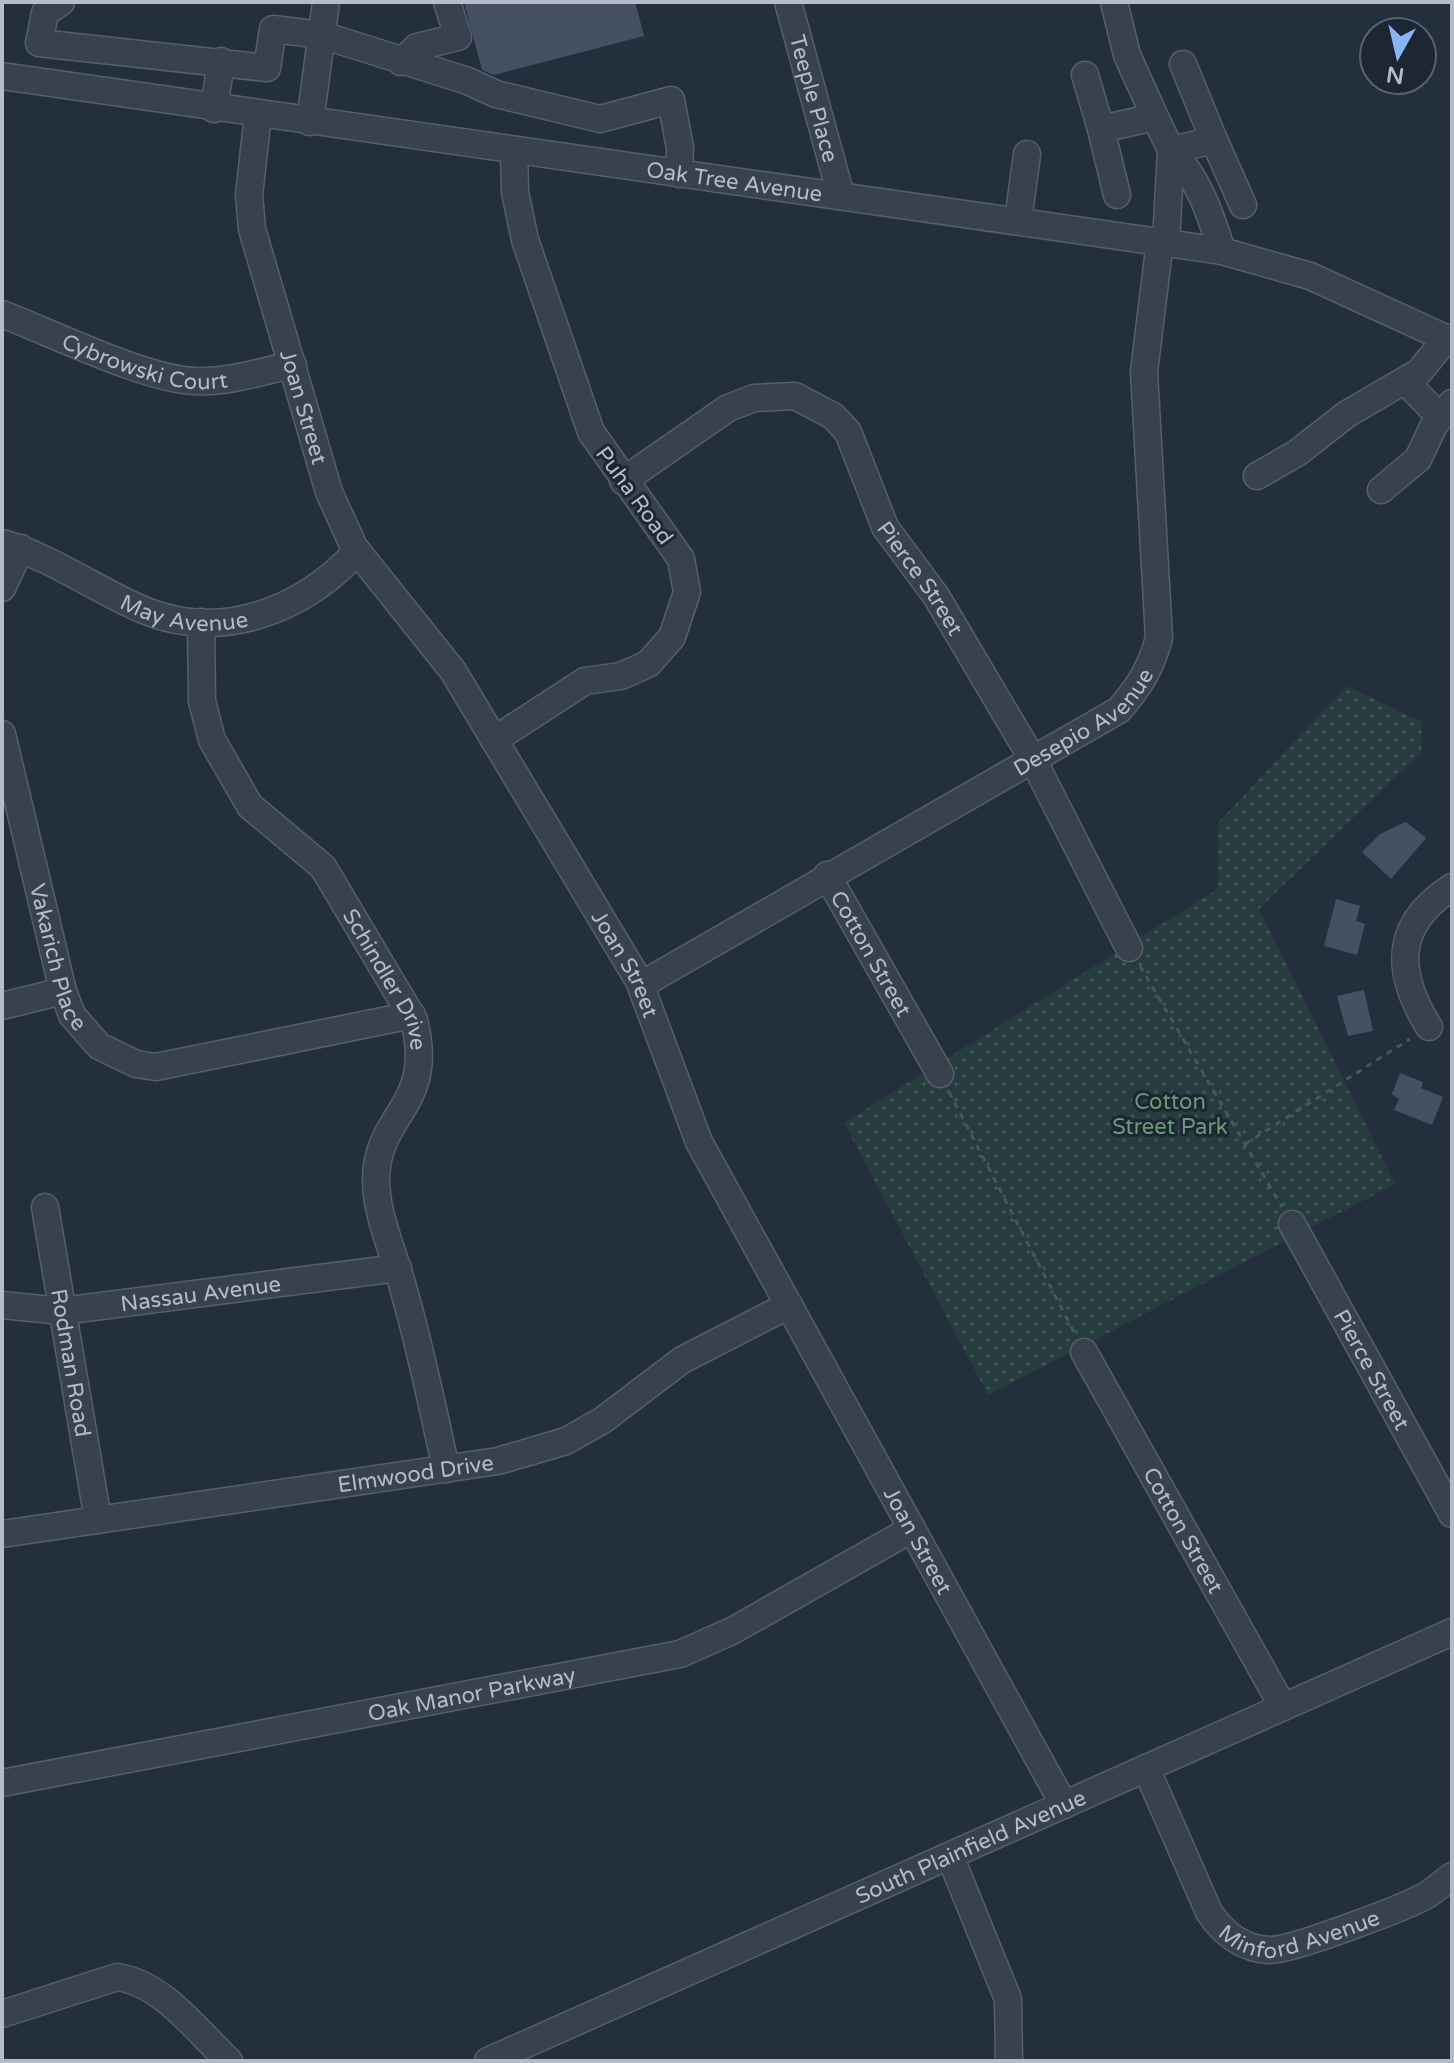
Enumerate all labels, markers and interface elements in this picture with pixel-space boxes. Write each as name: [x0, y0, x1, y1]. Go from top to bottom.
north arrow: [1358, 16, 1438, 96]
street label: Teeple Place: [784, 32, 843, 165]
text: N: [1385, 61, 1406, 89]
street label: Oak Tree Avenue: [645, 157, 824, 208]
street label: Cybrowski Court: [58, 328, 229, 395]
street label: Joan Street: [274, 347, 332, 467]
street label: Puha Road: [590, 442, 678, 550]
street label: Pierce Street: [871, 516, 968, 640]
street label: May Avenue: [116, 589, 250, 637]
street label: Desepio Avenue: [1009, 664, 1159, 782]
street label: Vakarich Place: [24, 881, 92, 1036]
street label: Cotton Street: [825, 886, 917, 1021]
street label: Schindler Drive: [337, 904, 431, 1051]
street label: Joan Street: [586, 906, 663, 1021]
park label: Cotton Street Park: [1112, 1089, 1228, 1140]
street label: Nassau Avenue: [119, 1271, 282, 1317]
street label: Rodman Road: [45, 1287, 96, 1439]
street label: Pierce Street: [1328, 1305, 1415, 1435]
street label: Elmwood Drive: [336, 1450, 495, 1498]
street label: Cotton Street: [1137, 1463, 1229, 1598]
street label: Joan Street: [878, 1483, 957, 1599]
street label: Oak Manor Parkway: [366, 1662, 578, 1727]
street label: South Plainfield Avenue: [852, 1785, 1090, 1910]
street label: Minford Avenue: [1213, 1905, 1383, 1964]

